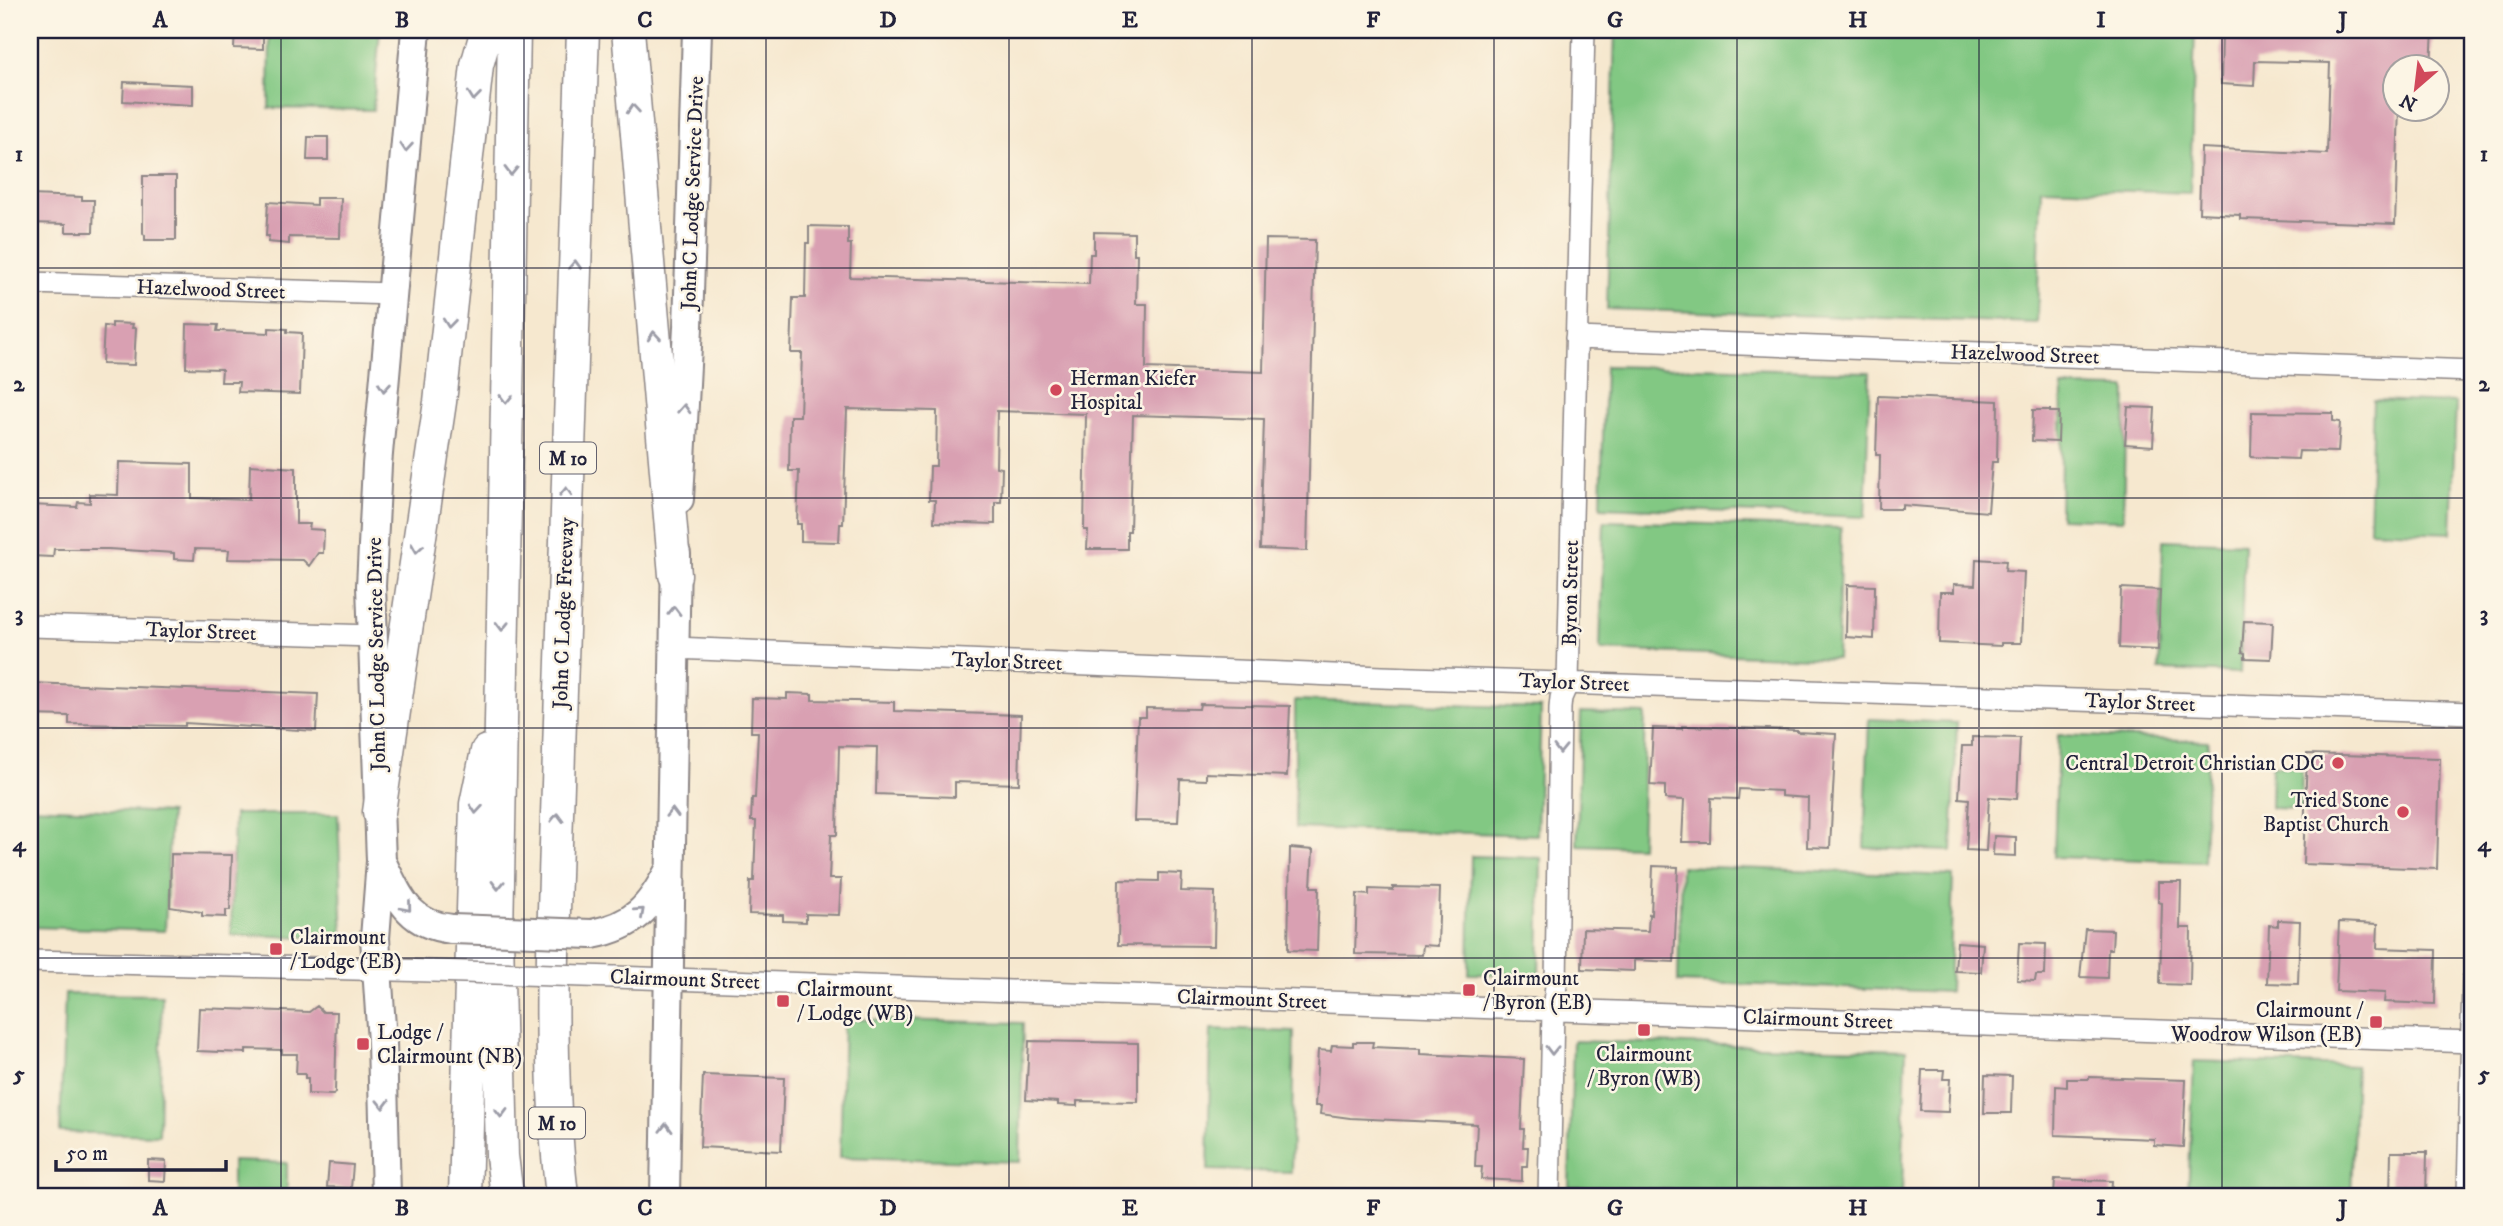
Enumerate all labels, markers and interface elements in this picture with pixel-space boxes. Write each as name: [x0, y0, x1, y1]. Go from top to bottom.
text: A: [152, 6, 169, 35]
text: B: [395, 6, 409, 35]
text: C: [637, 6, 653, 35]
text: D: [879, 6, 897, 35]
text: E: [1122, 6, 1138, 35]
text: F: [1366, 6, 1381, 35]
text: G: [1607, 6, 1623, 35]
text: H: [1848, 6, 1868, 35]
text: I: [2096, 6, 2106, 35]
text: J: [2335, 6, 2348, 35]
north arrow: [2380, 52, 2450, 122]
street label: John C Lodge Service Drive: [676, 75, 710, 312]
text: N: [2396, 88, 2421, 116]
one-way arrow: [466, 91, 481, 102]
one-way arrow: [626, 103, 641, 114]
text: 1: [15, 140, 23, 169]
text: 1: [2480, 140, 2488, 169]
one-way arrow: [399, 141, 414, 152]
one-way arrow: [504, 166, 519, 177]
one-way arrow: [567, 259, 582, 270]
street label: Hazelwood Street: [136, 274, 286, 306]
one-way arrow: [442, 317, 457, 328]
one-way arrow: [647, 330, 662, 341]
street label: Hazelwood Street: [1950, 339, 2100, 371]
place label: Herman Kiefer Hospital: [1070, 366, 1196, 416]
text: 2: [13, 370, 25, 399]
text: 2: [2478, 370, 2490, 399]
one-way arrow: [377, 381, 392, 392]
marker: Herman Kiefer Hospital: [1048, 382, 1064, 398]
one-way arrow: [499, 394, 514, 405]
one-way arrow: [676, 403, 691, 414]
road number: M 10: [540, 442, 596, 474]
one-way arrow: [559, 487, 574, 498]
street label: John C Lodge Freeway: [548, 516, 580, 711]
street label: John C Lodge Service Drive: [362, 537, 392, 773]
street label: Byron Street: [1557, 539, 1585, 646]
one-way arrow: [410, 542, 425, 554]
text: 3: [15, 600, 23, 629]
text: 3: [2480, 600, 2488, 629]
one-way arrow: [666, 606, 682, 616]
street label: Taylor Street: [145, 617, 257, 647]
one-way arrow: [494, 621, 509, 632]
street label: Taylor Street: [951, 647, 1063, 677]
street label: Taylor Street: [1518, 668, 1630, 698]
street label: Taylor Street: [2084, 688, 2196, 718]
one-way arrow: [1552, 744, 1568, 755]
place label: Central Detroit Christian CDC: [2065, 751, 2324, 777]
marker: Central Detroit Christian CDC: [2330, 755, 2346, 771]
place label: Tried Stone Baptist Church: [2263, 788, 2389, 838]
one-way arrow: [469, 804, 484, 815]
marker: Tried Stone Baptist Church: [2395, 804, 2411, 820]
one-way arrow: [664, 807, 679, 818]
one-way arrow: [549, 812, 565, 823]
text: 4: [12, 830, 27, 859]
text: 4: [2477, 830, 2492, 859]
one-way arrow: [491, 880, 506, 891]
one-way arrow: [399, 899, 411, 912]
one-way arrow: [632, 908, 645, 920]
place label: Clairmount / Lodge (EB): [290, 925, 402, 975]
marker: Clairmount / Lodge (EB): [268, 941, 284, 957]
street label: Clairmount Street: [609, 964, 761, 996]
place label: Clairmount / Byron (EB): [1483, 966, 1592, 1016]
place label: Clairmount / Lodge (WB): [797, 977, 913, 1027]
marker: Clairmount / Byron (EB): [1461, 982, 1477, 998]
street label: Clairmount Street: [1176, 984, 1328, 1016]
marker: Clairmount / Lodge (WB): [775, 993, 791, 1009]
place label: Clairmount / Woodrow Wilson (EB): [2170, 998, 2364, 1048]
street label: Clairmount Street: [1742, 1004, 1894, 1036]
marker: Clairmount / Woodrow Wilson (EB): [2368, 1014, 2384, 1030]
place label: Lodge / Clairmount (NB): [377, 1020, 522, 1070]
marker: Clairmount / Byron (WB): [1636, 1022, 1652, 1038]
marker: Lodge / Clairmount (NB): [355, 1036, 371, 1052]
place label: Clairmount / Byron (WB): [1587, 1042, 1701, 1092]
one-way arrow: [1544, 1045, 1560, 1055]
text: 5: [12, 1060, 25, 1089]
text: 5: [2477, 1060, 2490, 1089]
one-way arrow: [375, 1099, 390, 1110]
road number: M 10: [529, 1107, 585, 1138]
one-way arrow: [494, 1108, 509, 1119]
one-way arrow: [658, 1122, 673, 1133]
scale bar: [56, 1128, 226, 1172]
text: 50 m: [66, 1141, 108, 1167]
text: A: [152, 1194, 169, 1223]
text: B: [395, 1194, 409, 1223]
text: C: [637, 1194, 653, 1223]
text: D: [879, 1194, 897, 1223]
text: E: [1122, 1194, 1138, 1223]
text: F: [1366, 1194, 1381, 1223]
text: G: [1607, 1194, 1623, 1223]
text: H: [1848, 1194, 1868, 1223]
text: I: [2096, 1194, 2106, 1223]
text: J: [2335, 1194, 2348, 1223]

